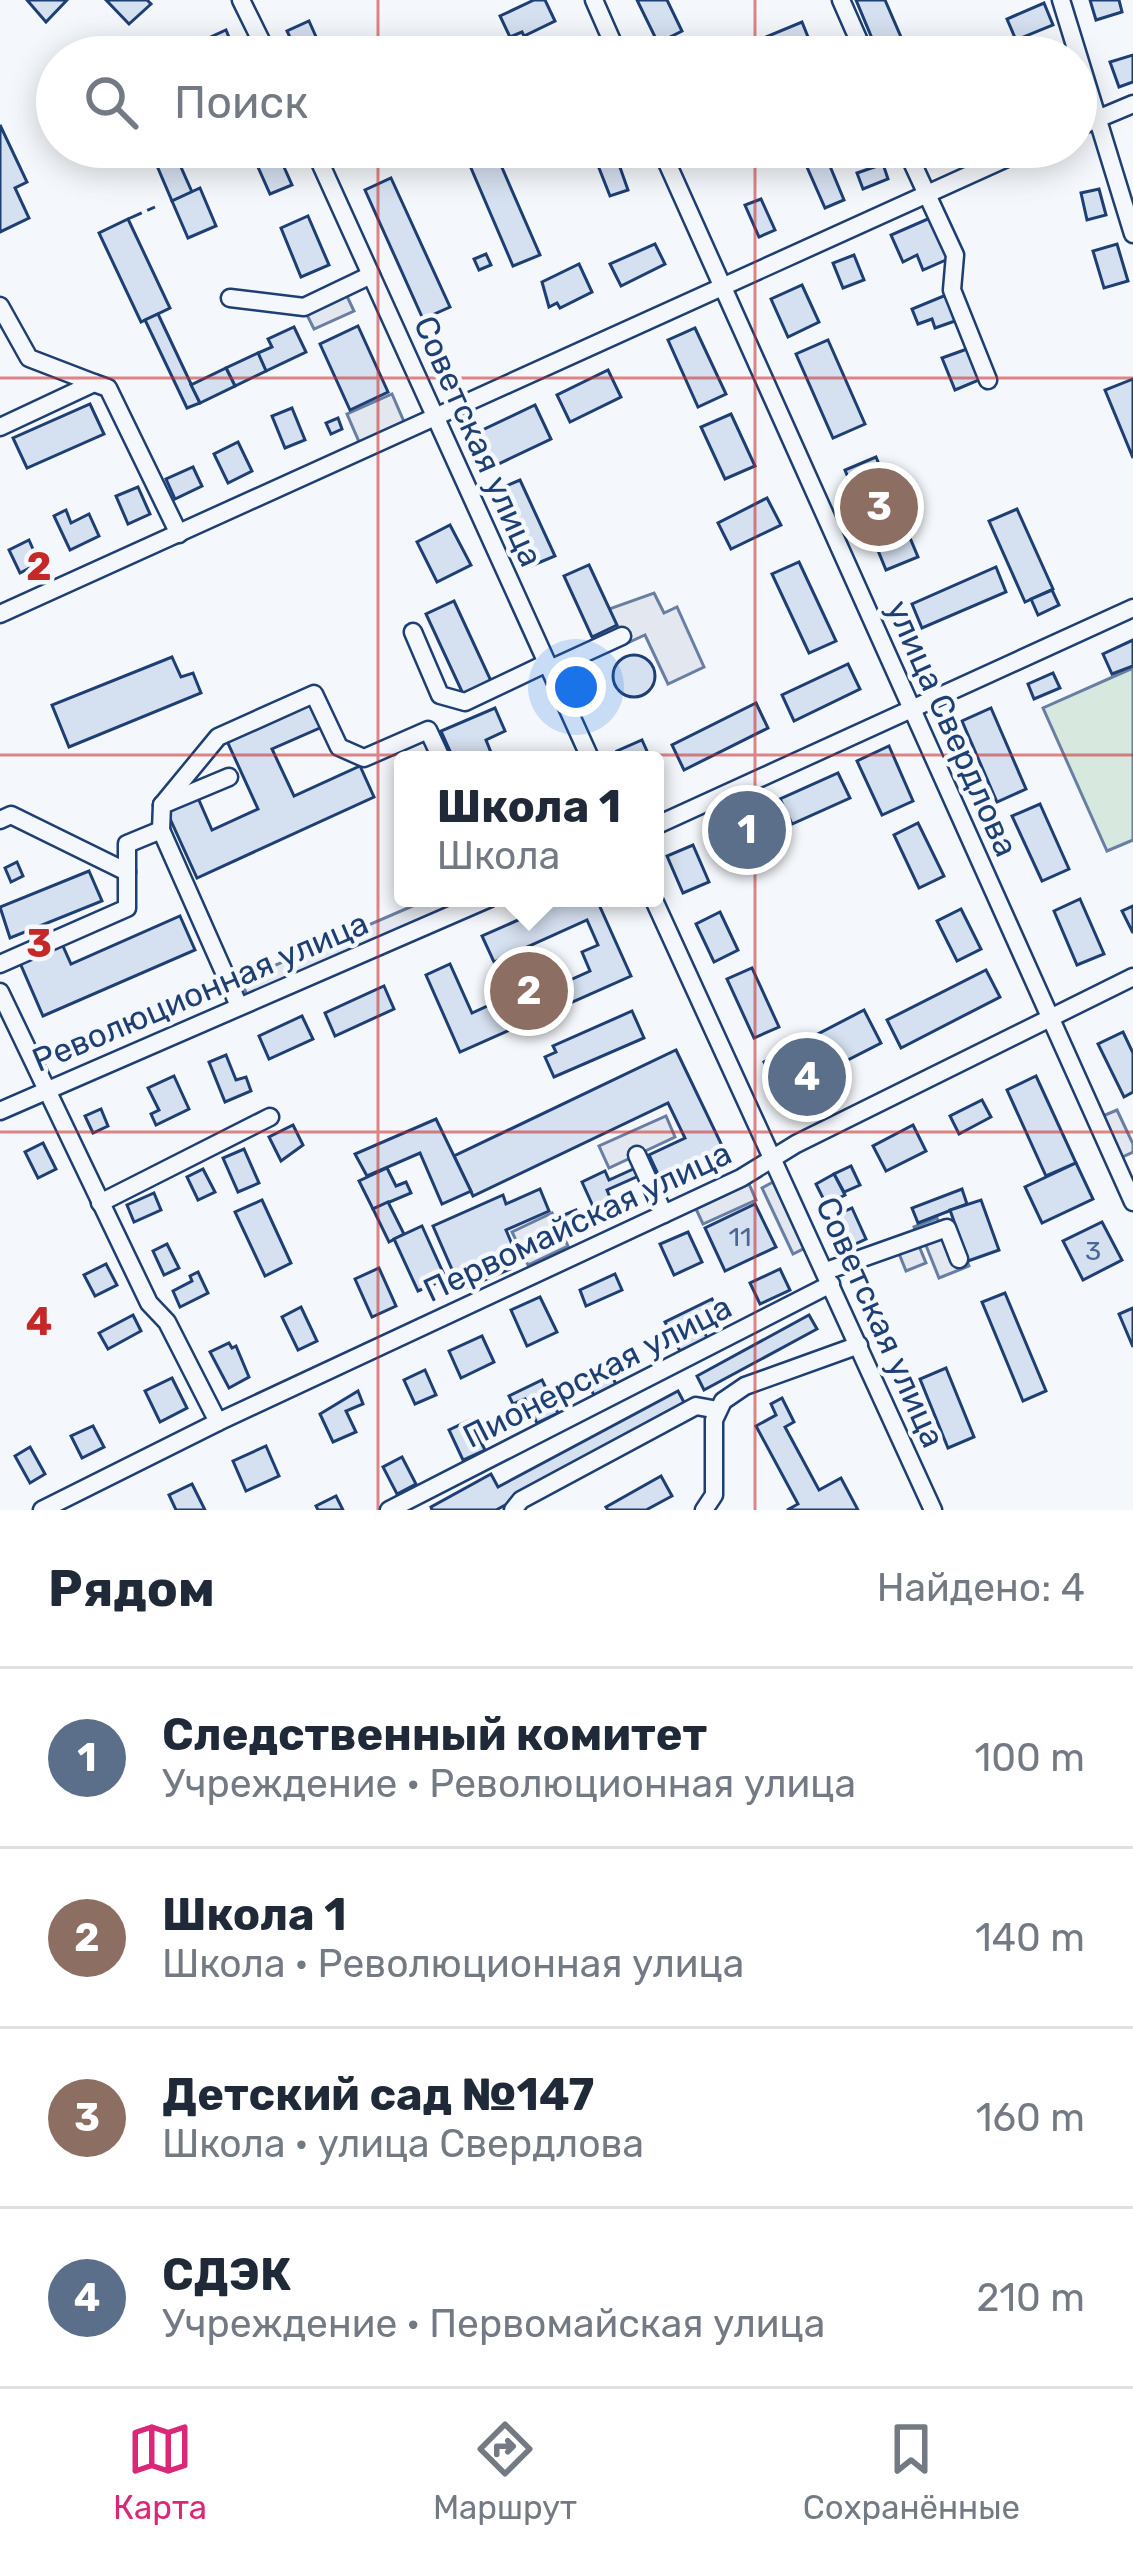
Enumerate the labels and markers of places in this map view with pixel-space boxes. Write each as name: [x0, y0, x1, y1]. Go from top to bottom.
pin: 3: [840, 462, 918, 552]
pin: 1: [708, 785, 786, 875]
pin: 2: [490, 946, 568, 1036]
pin: 4: [768, 1032, 846, 1122]

